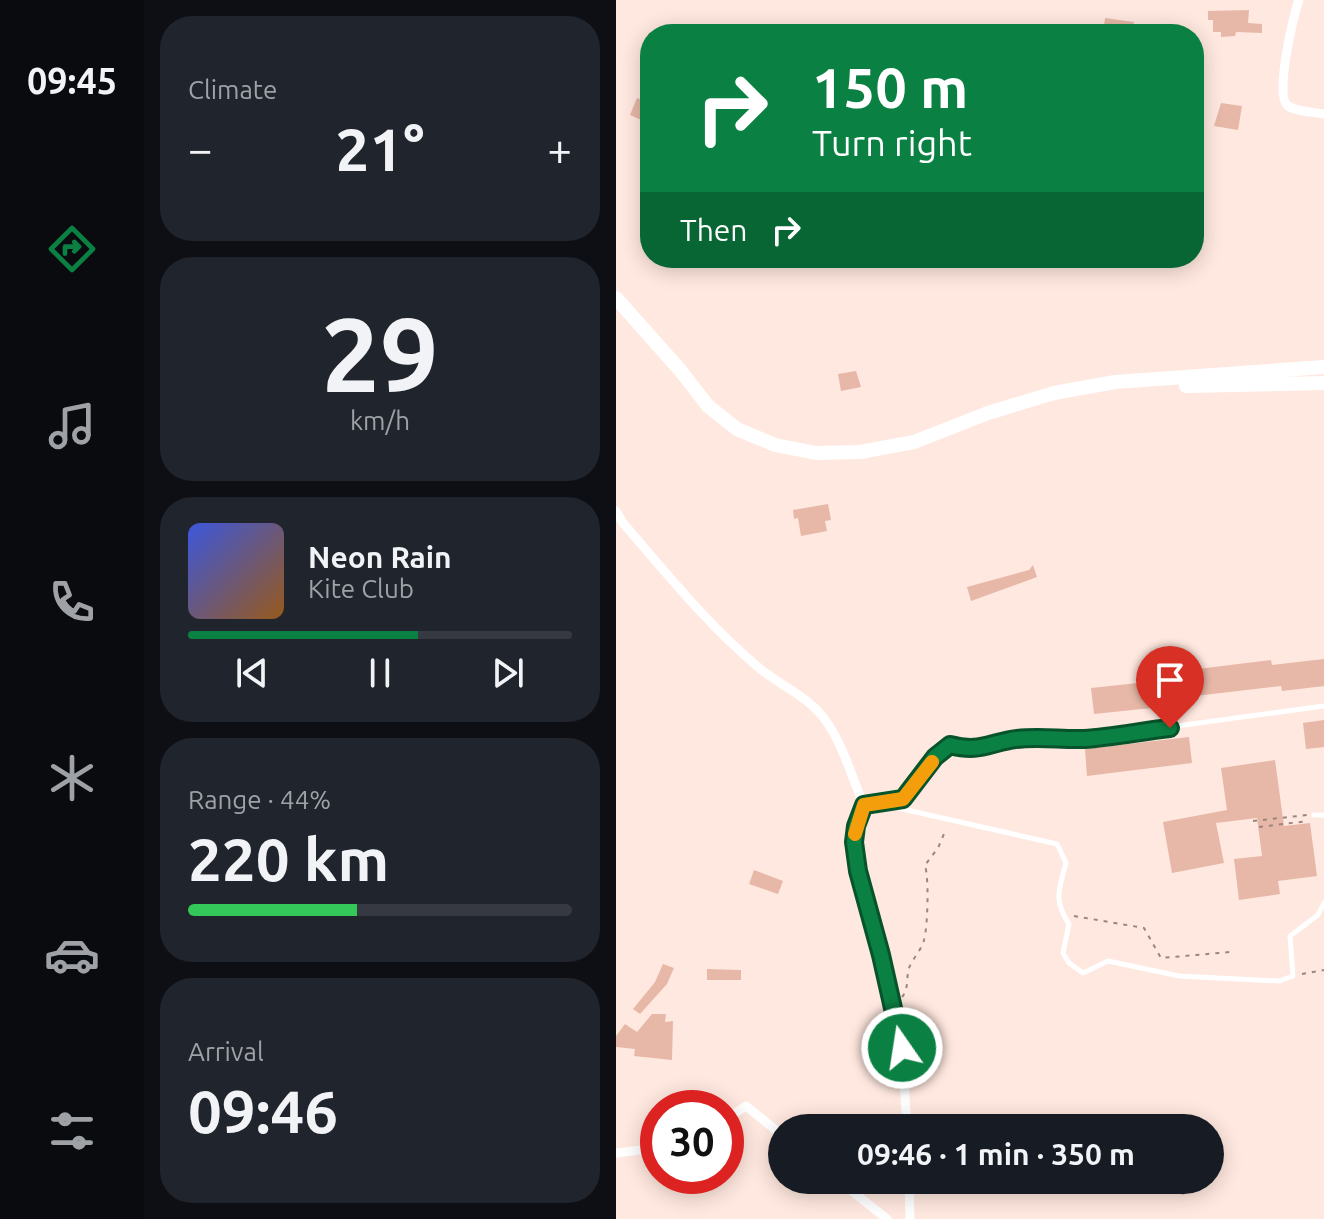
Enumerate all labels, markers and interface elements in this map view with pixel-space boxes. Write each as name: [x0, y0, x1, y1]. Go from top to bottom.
icon: right: [680, 56, 784, 160]
text: 150 m: [812, 56, 968, 119]
text: 09:45: [27, 60, 117, 101]
text: Climate: [188, 75, 277, 104]
text: 21°: [336, 115, 424, 182]
text: Turn right: [812, 122, 972, 163]
text: −: [188, 124, 213, 173]
text: +: [547, 124, 572, 173]
icon: right: [764, 208, 808, 252]
text: Then: [680, 213, 748, 247]
icon: directions: [44, 221, 100, 277]
text: 29: [321, 295, 439, 412]
icon: music: [44, 398, 100, 454]
text: km/h: [350, 406, 410, 435]
text: Neon Rain: [308, 540, 452, 574]
icon: phone: [44, 574, 100, 630]
text: Kite Club: [308, 574, 414, 603]
pin: [1136, 646, 1204, 728]
icon: previous: [230, 651, 274, 695]
icon: pause: [358, 651, 402, 695]
icon: next: [486, 651, 530, 695]
icon: arrive: [1148, 658, 1192, 702]
icon: climate: [44, 750, 100, 806]
text: Range · 44%: [188, 785, 331, 814]
text: 220 km: [188, 825, 389, 892]
icon: car: [44, 927, 100, 983]
position arrow: [860, 1006, 944, 1090]
text: Arrival: [188, 1037, 264, 1066]
text: 09:46: [188, 1077, 338, 1144]
speed limit sign: 30: [640, 1090, 744, 1194]
icon: filters: [44, 1103, 100, 1159]
text: 09:46 · 1 min · 350 m: [857, 1137, 1135, 1171]

